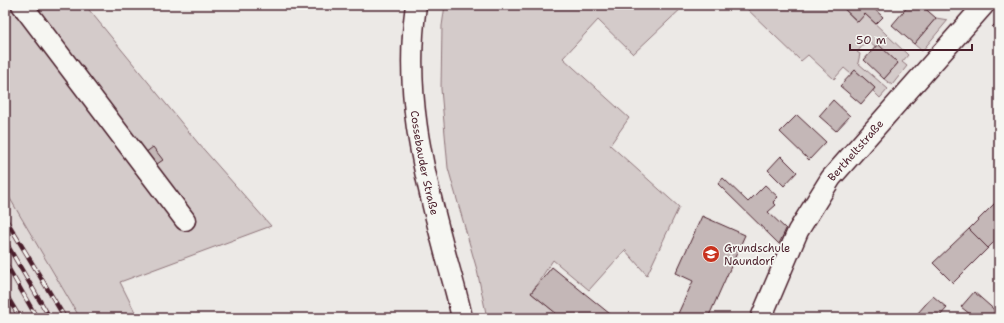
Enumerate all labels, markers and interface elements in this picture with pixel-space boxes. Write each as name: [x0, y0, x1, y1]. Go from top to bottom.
scale bar: [850, 26, 972, 52]
text: 50 m: [856, 32, 886, 48]
street label: Cossebauder Straße: [407, 110, 442, 217]
street label: Bertheltstraße: [825, 117, 887, 185]
place label: Grundschule Naundorf: [724, 241, 790, 269]
school or university icon: Grundschule Naundorf: [701, 244, 721, 264]

